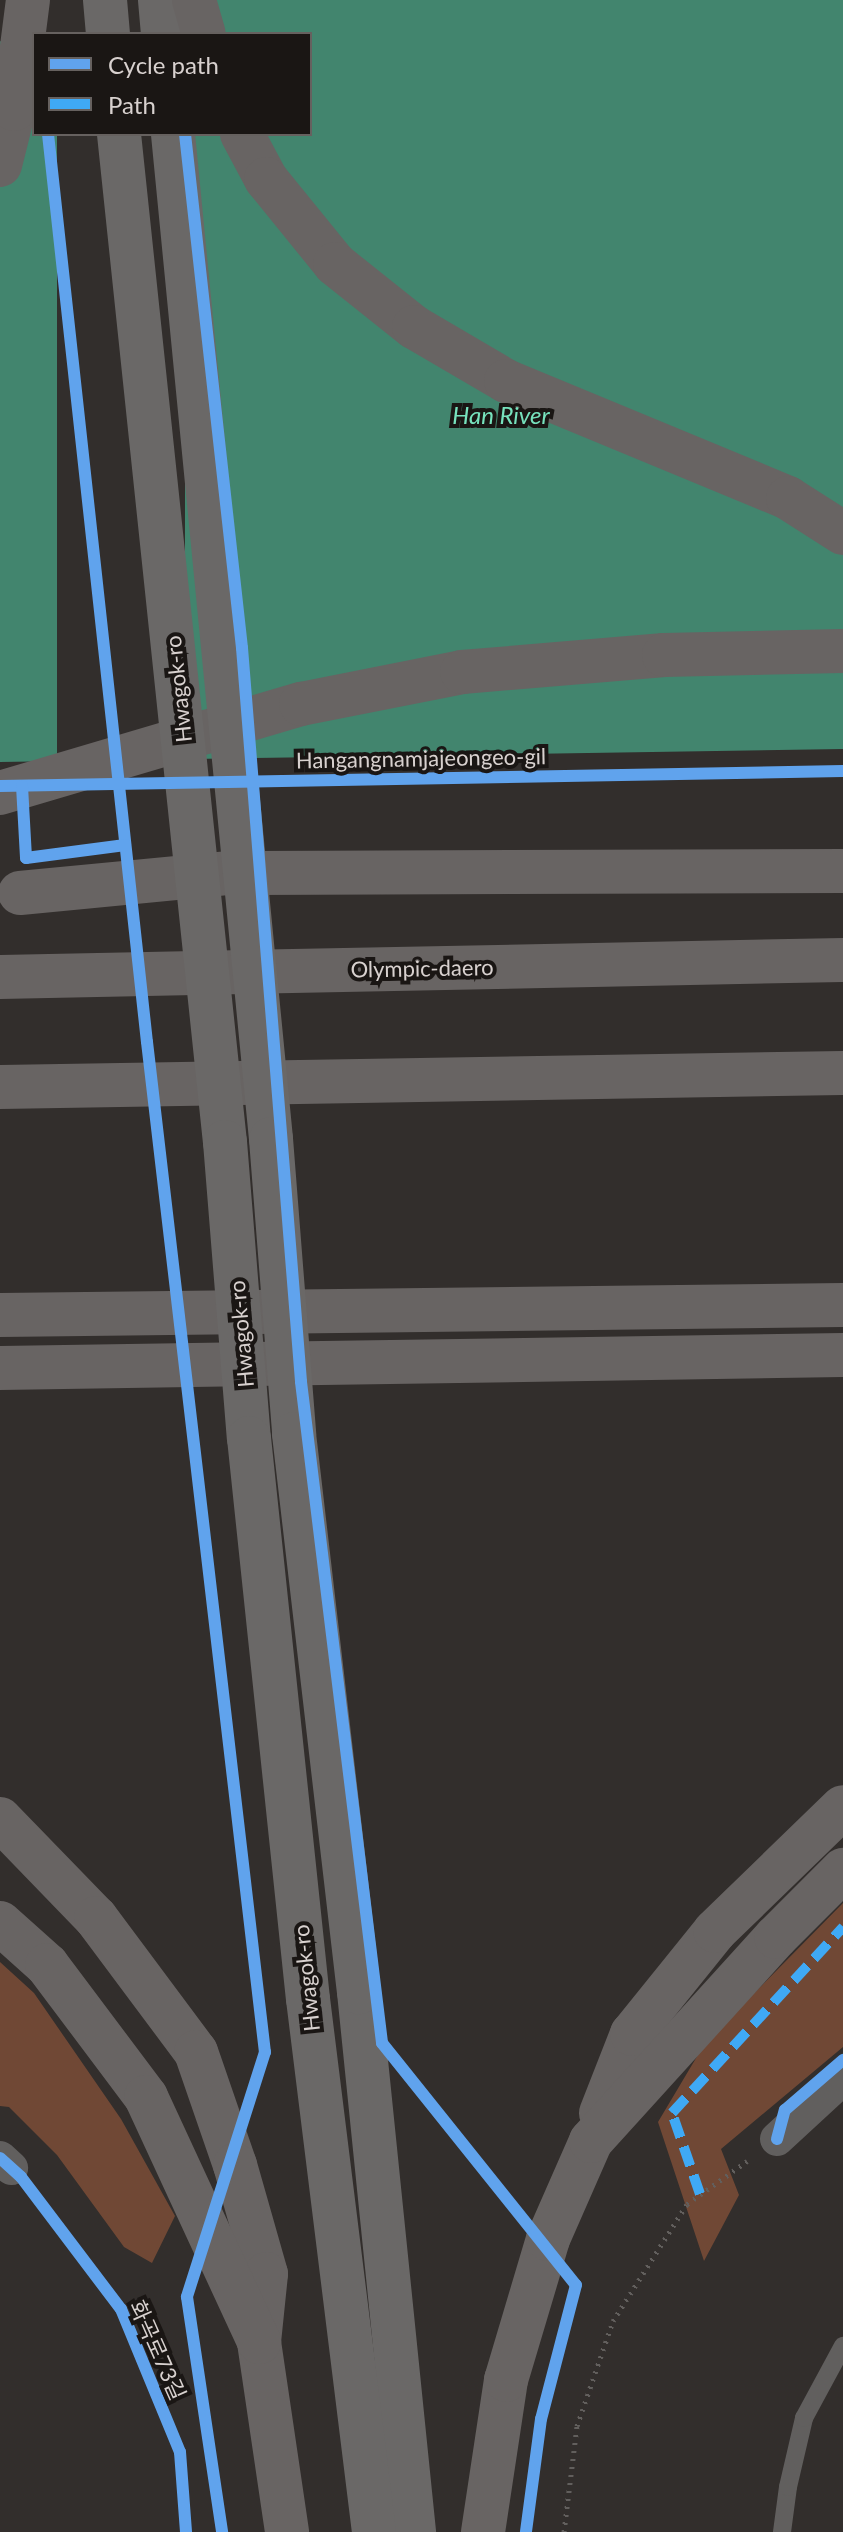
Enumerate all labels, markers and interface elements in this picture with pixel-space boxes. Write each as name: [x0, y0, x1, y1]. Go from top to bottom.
legend: [32, 32, 312, 136]
text: Cycle path: [108, 50, 219, 79]
text: Path: [108, 90, 156, 119]
water label: Han River: [452, 401, 550, 429]
street label: Hwagok-ro: [159, 634, 197, 744]
street label: Hangangnamjajeongeo-gil: [296, 743, 546, 773]
street label: Olympic-daero: [350, 954, 494, 982]
street label: Hwagok-ro: [223, 1279, 259, 1389]
street label: Hwagok-ro: [287, 1923, 325, 2033]
street label: 화곡로73길: [124, 2296, 192, 2404]

